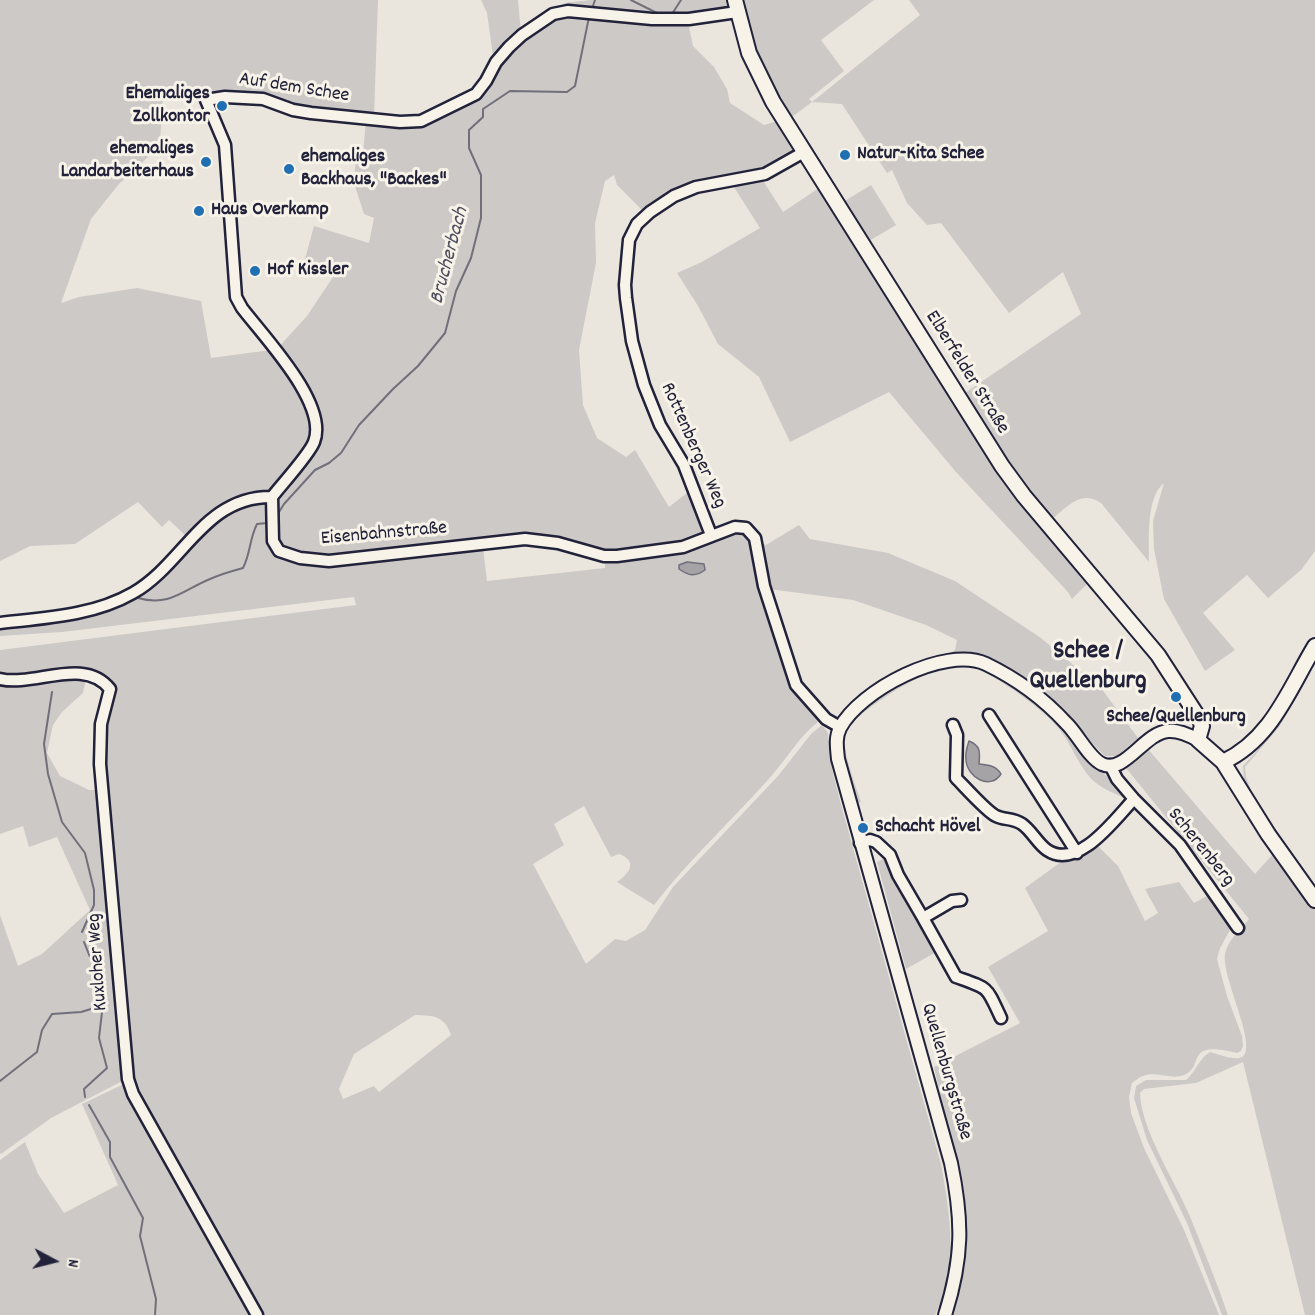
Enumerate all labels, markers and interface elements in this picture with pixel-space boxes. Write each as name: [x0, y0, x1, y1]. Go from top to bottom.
street label: Auf dem Schee: [237, 68, 351, 110]
place label: Ehemaliges Zollkontor: [125, 83, 210, 130]
marker: Ehemaliges Zollkontor: [215, 99, 229, 113]
place label: ehemaliges Landarbeiterhaus: [61, 138, 194, 185]
place label: Natur-Kita Schee: [857, 143, 984, 167]
place label: ehemaliges Backhaus, "Backes": [301, 146, 447, 193]
marker: Natur-Kita Schee: [838, 148, 852, 162]
marker: ehemaliges Landarbeiterhaus: [199, 155, 213, 169]
marker: ehemaliges Backhaus, "Backes": [282, 162, 296, 176]
place label: Haus Overkamp: [211, 199, 329, 223]
marker: Haus Overkamp: [192, 204, 206, 218]
water label: Brucherbach: [426, 205, 476, 307]
place label: Hof Kissler: [267, 259, 348, 283]
marker: Hof Kissler: [248, 264, 262, 278]
street label: Elberfelder Straße: [919, 307, 1013, 439]
street label: Rottenberger Weg: [654, 379, 730, 513]
street label: Eisenbahnstraße: [320, 518, 448, 552]
district label: Schee / Quellenburg: [1029, 637, 1147, 698]
marker: Schee/Quellenburg: [1169, 690, 1183, 704]
place label: Schee/Quellenburg: [1106, 706, 1246, 730]
street label: Scherenberg: [1161, 804, 1239, 892]
place label: Schacht Hövel: [875, 816, 981, 840]
marker: Schacht Hövel: [856, 821, 870, 835]
street label: Kuxloher Weg: [84, 912, 114, 1012]
street label: Quellenburgstraße: [914, 1001, 976, 1143]
north arrow: [24, 1231, 84, 1291]
text: N: [60, 1258, 84, 1269]

